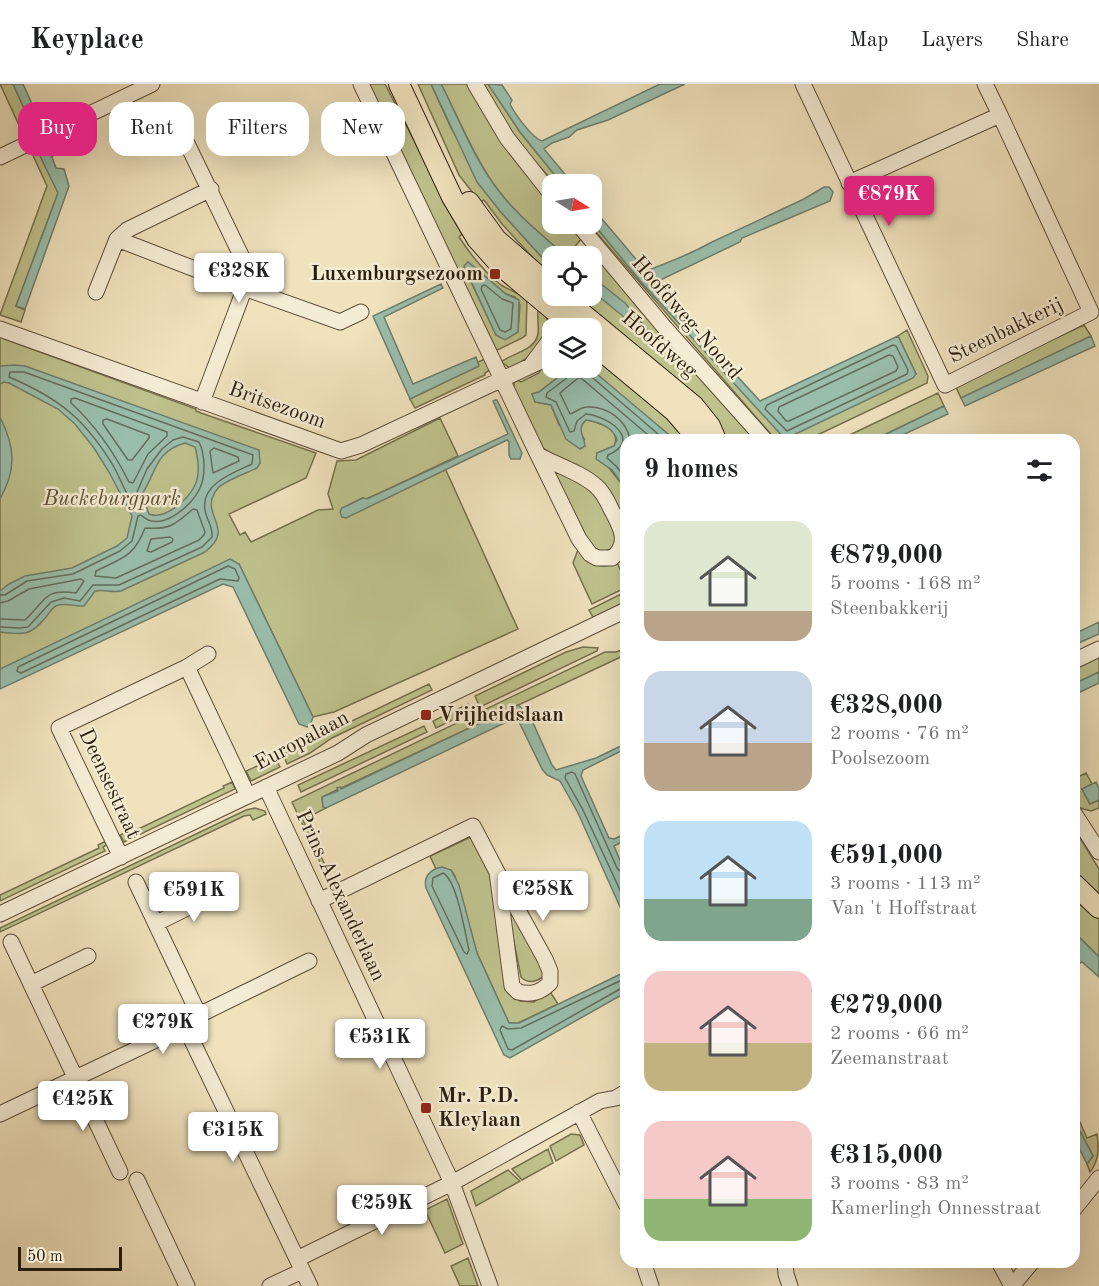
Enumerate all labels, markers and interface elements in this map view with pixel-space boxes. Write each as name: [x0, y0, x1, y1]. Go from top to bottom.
text: Keyplace: [30, 27, 144, 55]
text: Map: [849, 30, 888, 51]
text: Layers: [921, 30, 983, 51]
text: Share: [1016, 30, 1069, 51]
chip: Buy: [18, 102, 97, 156]
chip: Rent: [109, 102, 194, 156]
chip: Filters: [206, 102, 309, 156]
chip: New: [321, 102, 405, 156]
north arrow: [542, 174, 602, 234]
map controls: [542, 174, 602, 378]
pin: €879K: [847, 176, 931, 227]
text: €879K: [858, 185, 920, 205]
button: locate: [542, 246, 602, 306]
street label: Hoofdweg-Noord: [625, 251, 747, 385]
pin: €328K: [197, 253, 281, 304]
text: €328K: [208, 262, 270, 282]
place label: Luxemburgsezoom: [310, 264, 483, 285]
marker: Luxemburgsezoom: [488, 267, 502, 281]
street label: Steenbakkerij: [945, 294, 1067, 368]
street label: Hoofdweg: [616, 306, 702, 384]
button: layers: [542, 318, 602, 378]
street label: Britsezoom: [226, 379, 328, 433]
icon: filters: [1023, 454, 1056, 487]
text: 9 homes: [644, 457, 738, 483]
park label: Buckeburgpark: [42, 489, 181, 510]
text: €879,000: [830, 543, 943, 569]
icon: home: [692, 545, 764, 617]
text: 5 rooms · 168 m²: [830, 574, 980, 594]
text: Steenbakkerij: [830, 599, 949, 619]
text: €328,000: [830, 693, 943, 719]
icon: home: [692, 695, 764, 767]
place label: Vrijheidslaan: [438, 705, 564, 726]
street label: Europalaan: [251, 707, 353, 775]
marker: Vrijheidslaan: [419, 708, 433, 722]
text: 2 rooms · 76 m²: [830, 724, 969, 744]
street label: Deensestraat: [74, 726, 144, 842]
text: Poolsezoom: [830, 749, 930, 769]
street label: Prins Alexanderlaan: [291, 807, 389, 985]
text: €591,000: [830, 843, 943, 869]
icon: home: [692, 845, 764, 917]
pin: €258K: [501, 871, 585, 922]
pin: €591K: [152, 872, 236, 923]
text: 3 rooms · 113 m²: [830, 874, 980, 894]
text: €258K: [512, 880, 574, 900]
text: €591K: [163, 881, 225, 901]
text: Van 't Hoffstraat: [830, 899, 977, 919]
text: €279,000: [830, 993, 943, 1019]
icon: home: [692, 995, 764, 1067]
pin: €279K: [121, 1004, 205, 1055]
text: €279K: [132, 1013, 194, 1033]
pin: €531K: [338, 1019, 422, 1070]
text: 2 rooms · 66 m²: [830, 1024, 969, 1044]
text: €531K: [349, 1028, 411, 1048]
text: Zeemanstraat: [830, 1049, 949, 1069]
pin: €425K: [41, 1081, 125, 1132]
place label: Mr. P.D. Kleylaan: [438, 1086, 521, 1131]
text: €425K: [52, 1090, 114, 1110]
marker: Mr. P.D. Kleylaan: [419, 1101, 433, 1115]
pin: €315K: [191, 1112, 275, 1163]
text: €315K: [202, 1121, 264, 1141]
text: €315,000: [830, 1143, 943, 1169]
icon: home: [692, 1145, 764, 1217]
text: 3 rooms · 83 m²: [830, 1174, 969, 1194]
pin: €259K: [340, 1185, 424, 1236]
text: €259K: [351, 1194, 413, 1214]
text: Kamerlingh Onnesstraat: [830, 1199, 1041, 1219]
scale bar: [18, 1244, 122, 1272]
text: 50 m: [27, 1249, 63, 1265]

